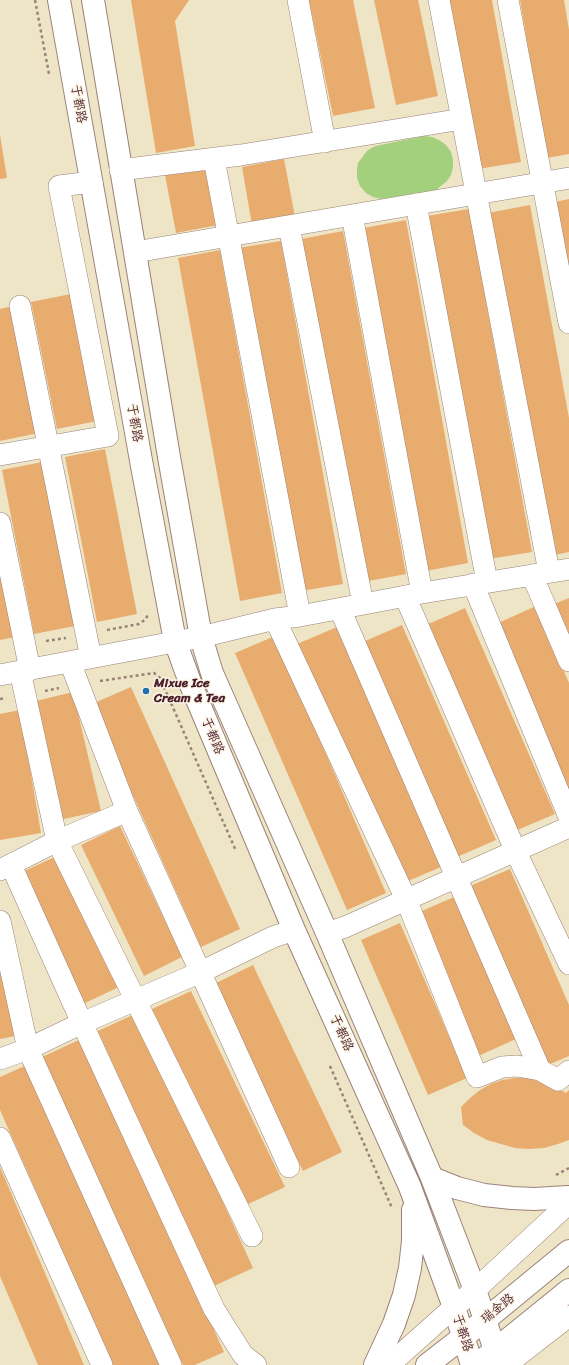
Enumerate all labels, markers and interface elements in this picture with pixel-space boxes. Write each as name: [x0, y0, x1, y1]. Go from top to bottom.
street label: 于都路: [67, 83, 89, 125]
street label: 于都路: [123, 402, 145, 444]
place label: Mixue Ice Cream & Tea: [154, 676, 225, 707]
marker: Mixue Ice Cream & Tea: [141, 686, 151, 696]
street label: 于都路: [197, 715, 227, 757]
street label: 于都路: [326, 1012, 356, 1054]
street label: 瑞金路: [478, 1291, 518, 1327]
street label: 于都路: [449, 1312, 475, 1354]

